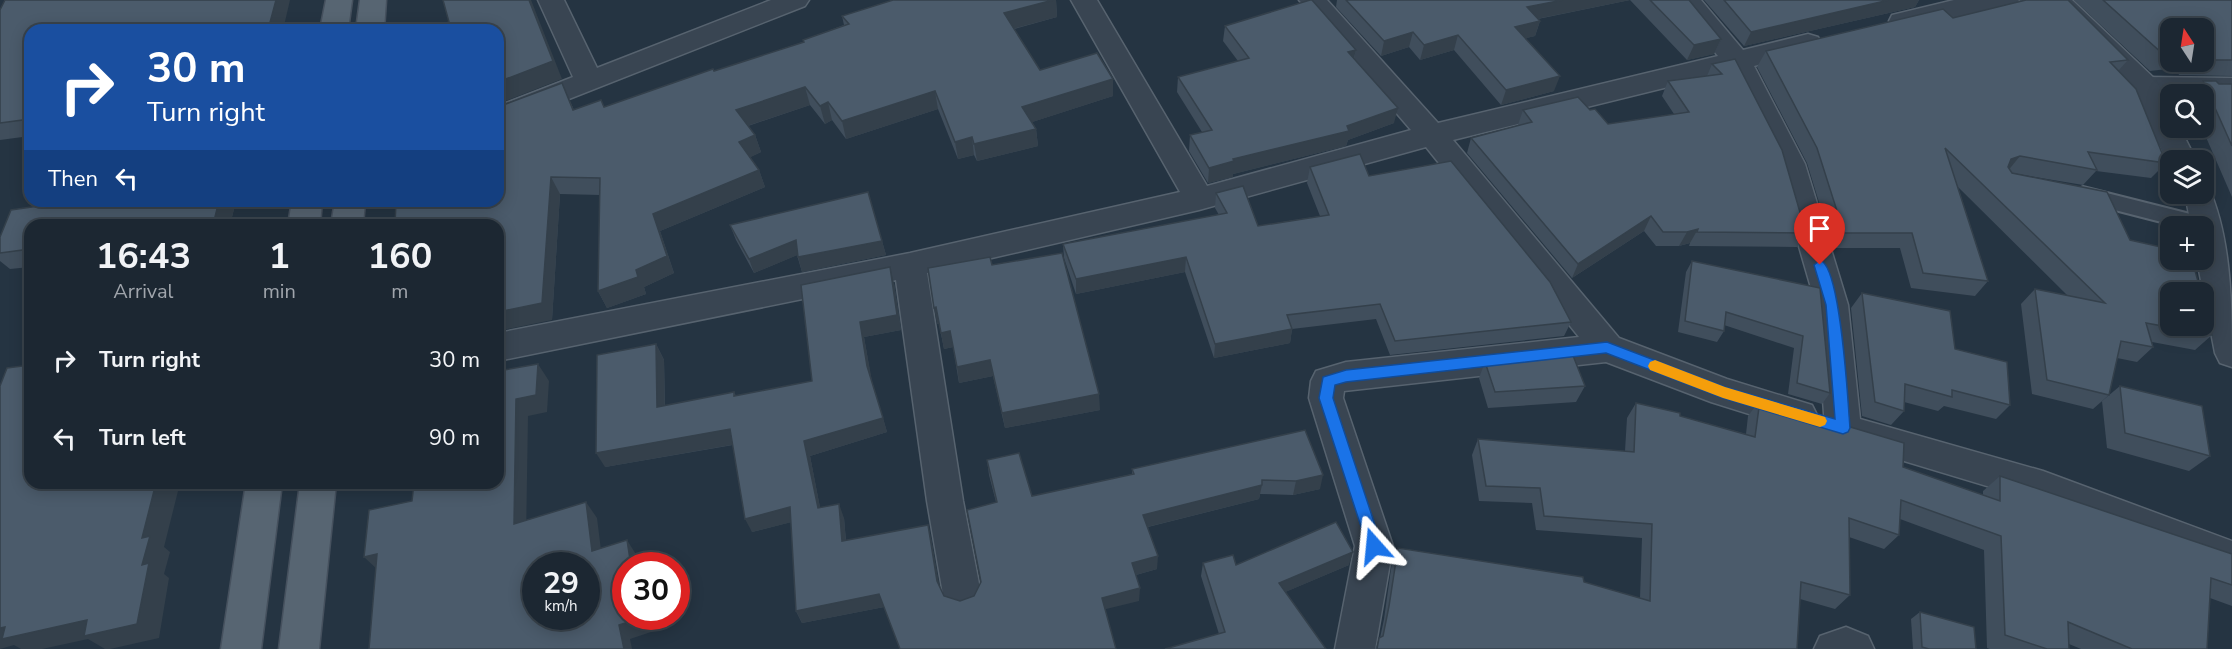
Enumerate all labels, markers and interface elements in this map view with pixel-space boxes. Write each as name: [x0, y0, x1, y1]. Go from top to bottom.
north arrow: [2160, 18, 2214, 72]
map controls: [2160, 18, 2214, 336]
text: 30 m: [147, 40, 246, 97]
icon: right: [48, 48, 126, 126]
button: search: [2160, 84, 2214, 138]
text: Turn right: [147, 94, 265, 131]
button: layers: [2160, 150, 2214, 204]
icon: left: [110, 162, 143, 195]
text: Then: [48, 164, 98, 194]
pin: [1794, 203, 1845, 265]
icon: arrive: [1803, 212, 1836, 245]
button: +: [2160, 216, 2214, 270]
text: 16:43: [96, 232, 191, 281]
text: 1: [268, 232, 290, 281]
text: 160: [367, 232, 432, 281]
text: Arrival: [113, 278, 173, 305]
text: min: [263, 278, 296, 305]
text: m: [391, 278, 408, 305]
button: −: [2160, 282, 2214, 336]
icon: right: [48, 344, 81, 377]
text: Turn right: [99, 345, 200, 375]
text: 30 m: [429, 345, 480, 375]
icon: left: [48, 422, 81, 455]
text: Turn left: [99, 423, 186, 453]
text: 90 m: [429, 423, 480, 453]
position arrow: [1342, 514, 1406, 578]
speed limit sign: 30: [612, 552, 690, 630]
text: 29: [543, 563, 579, 604]
text: km/h: [544, 596, 578, 616]

